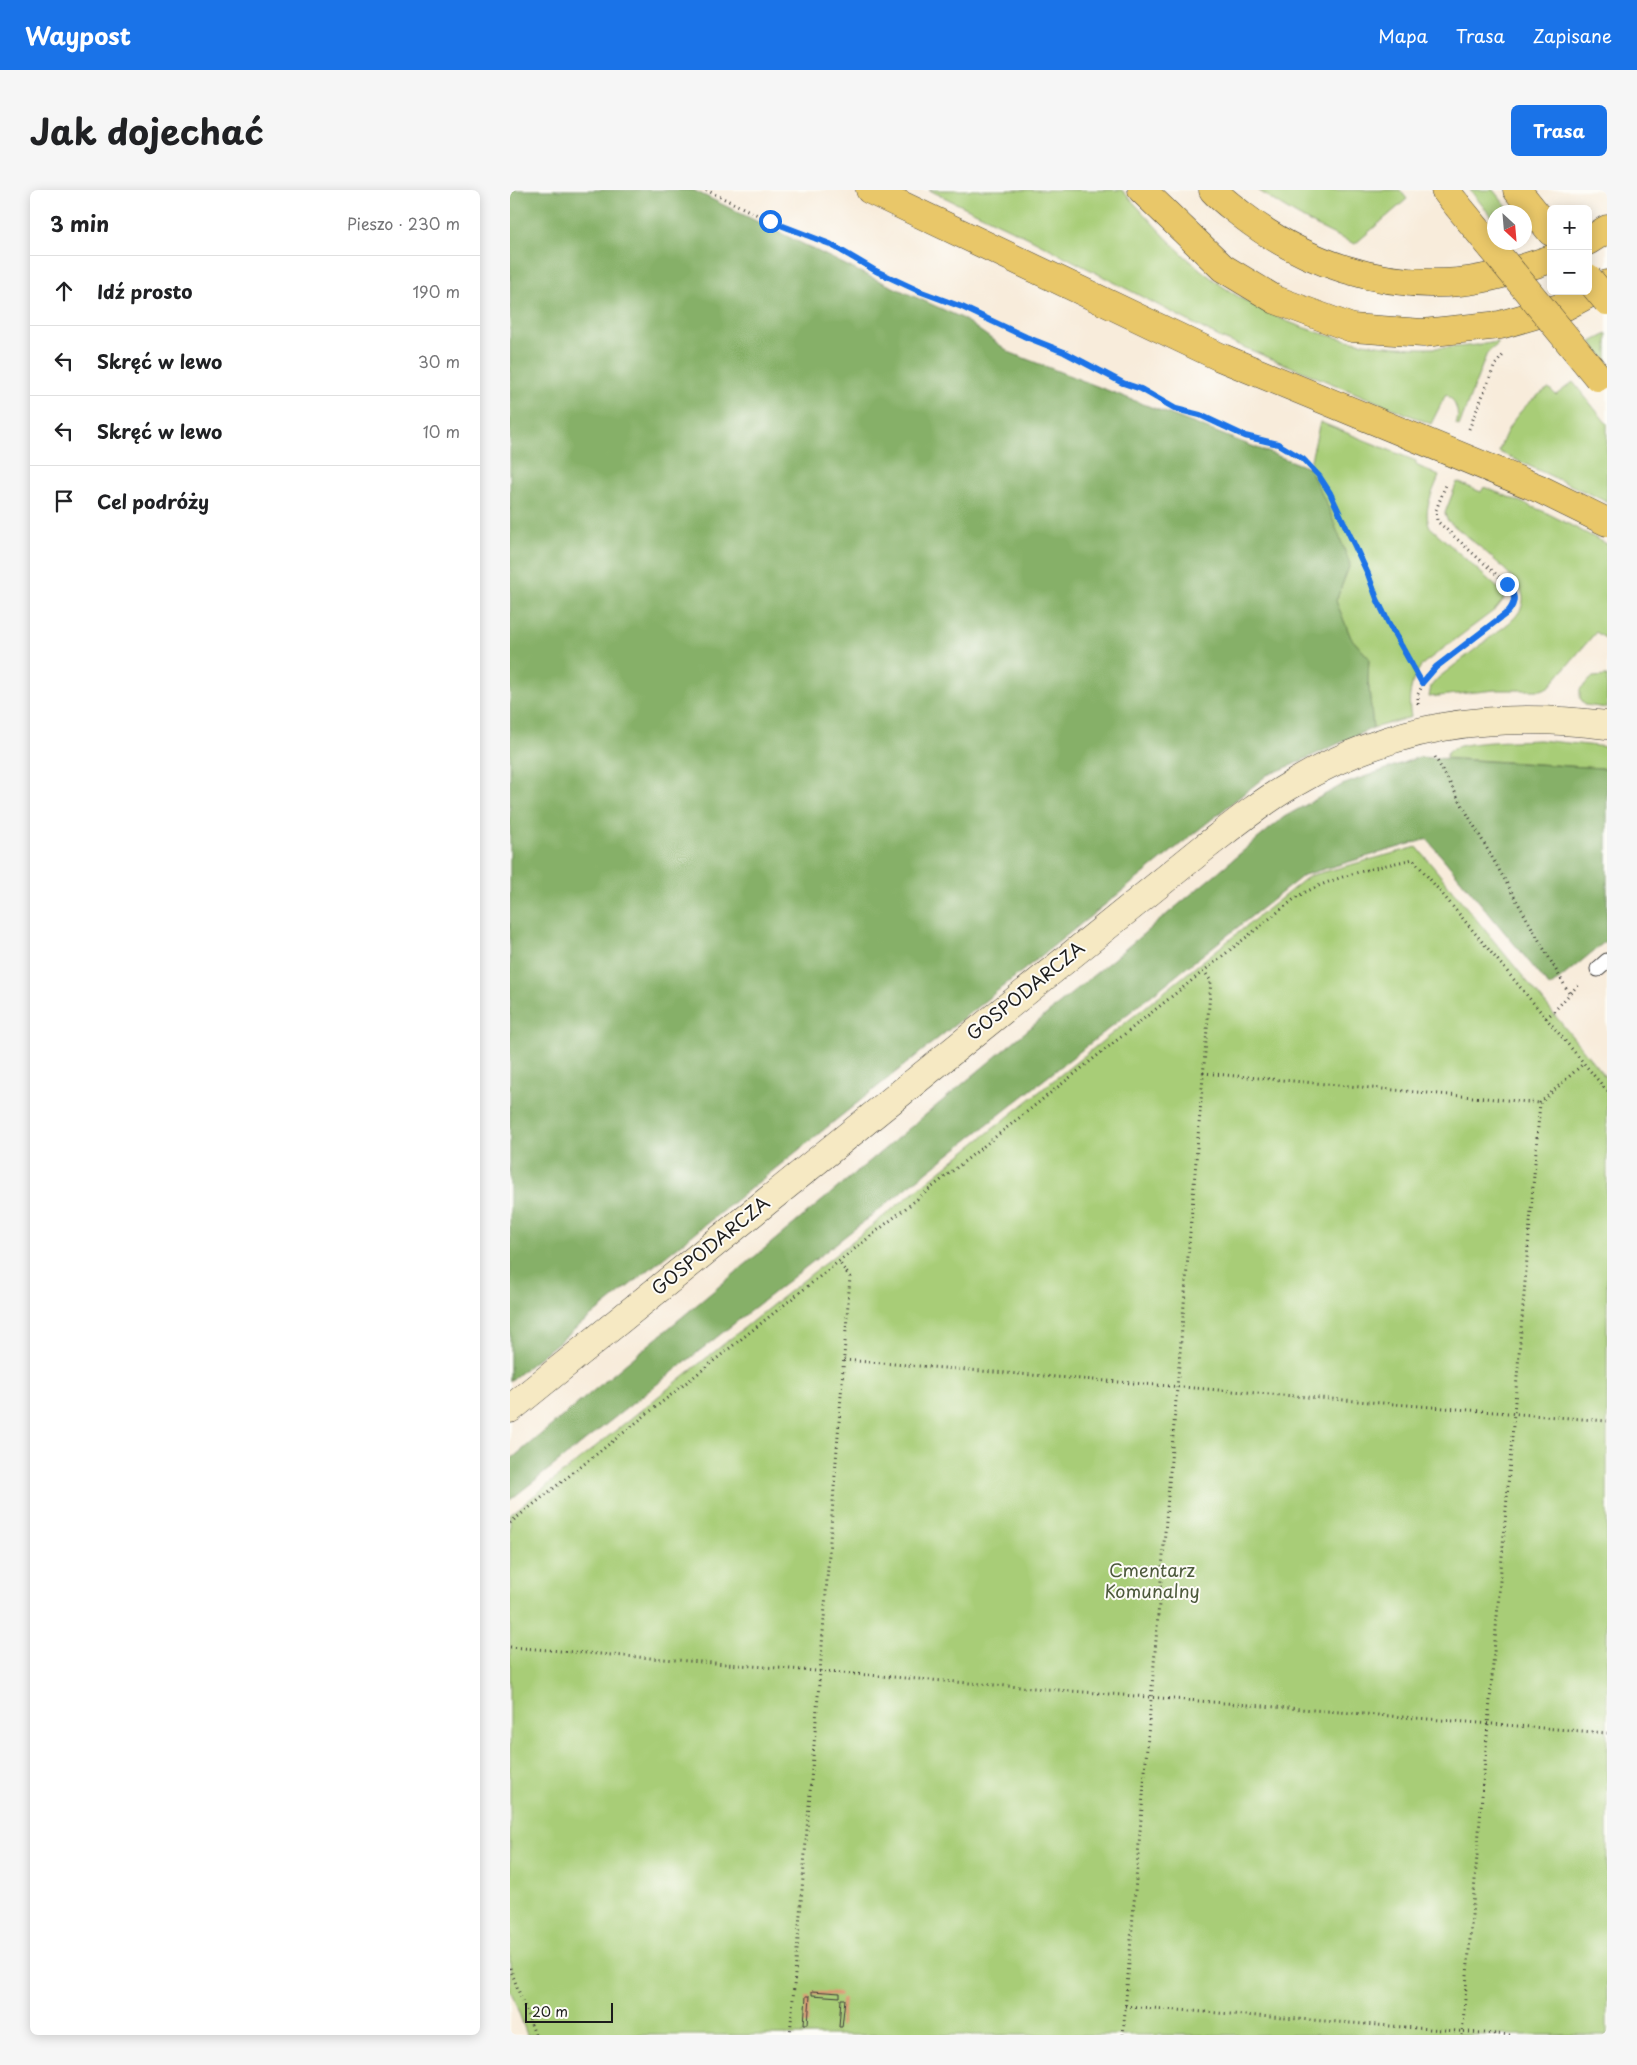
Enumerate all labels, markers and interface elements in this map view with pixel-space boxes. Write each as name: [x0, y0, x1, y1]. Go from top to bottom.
text: Waypost: [25, 17, 131, 53]
text: Mapa: [1378, 22, 1428, 49]
text: Trasa: [1456, 22, 1505, 49]
text: Zapisane: [1533, 22, 1612, 49]
text: Jak dojechać: [30, 104, 264, 157]
button: Trasa: [1511, 105, 1607, 156]
north arrow: [1487, 205, 1532, 250]
map controls: [1547, 205, 1592, 295]
button: +: [1547, 205, 1592, 250]
text: 3 min: [50, 207, 109, 239]
route start: [759, 210, 782, 233]
text: Pieszo · 230 m: [347, 211, 460, 235]
button: −: [1547, 250, 1592, 295]
icon: ahead: [50, 277, 78, 305]
text: Idź prosto: [97, 277, 193, 305]
text: 190 m: [412, 279, 460, 303]
icon: left: [50, 347, 78, 375]
text: Skręć w lewo: [97, 347, 222, 375]
text: 30 m: [418, 349, 460, 373]
icon: left: [50, 417, 78, 445]
text: Skręć w lewo: [97, 417, 222, 445]
text: 10 m: [423, 419, 460, 443]
icon: arrive: [50, 487, 78, 515]
text: Cel podróży: [97, 487, 209, 515]
route end: [1496, 573, 1519, 596]
street label: GOSPODARCZA: [960, 934, 1090, 1046]
street label: GOSPODARCZA: [645, 1189, 775, 1301]
park label: Cmentarz Komunalny: [1104, 1556, 1200, 1604]
scale bar: [525, 2000, 612, 2023]
text: 20 m: [532, 2001, 568, 2022]

